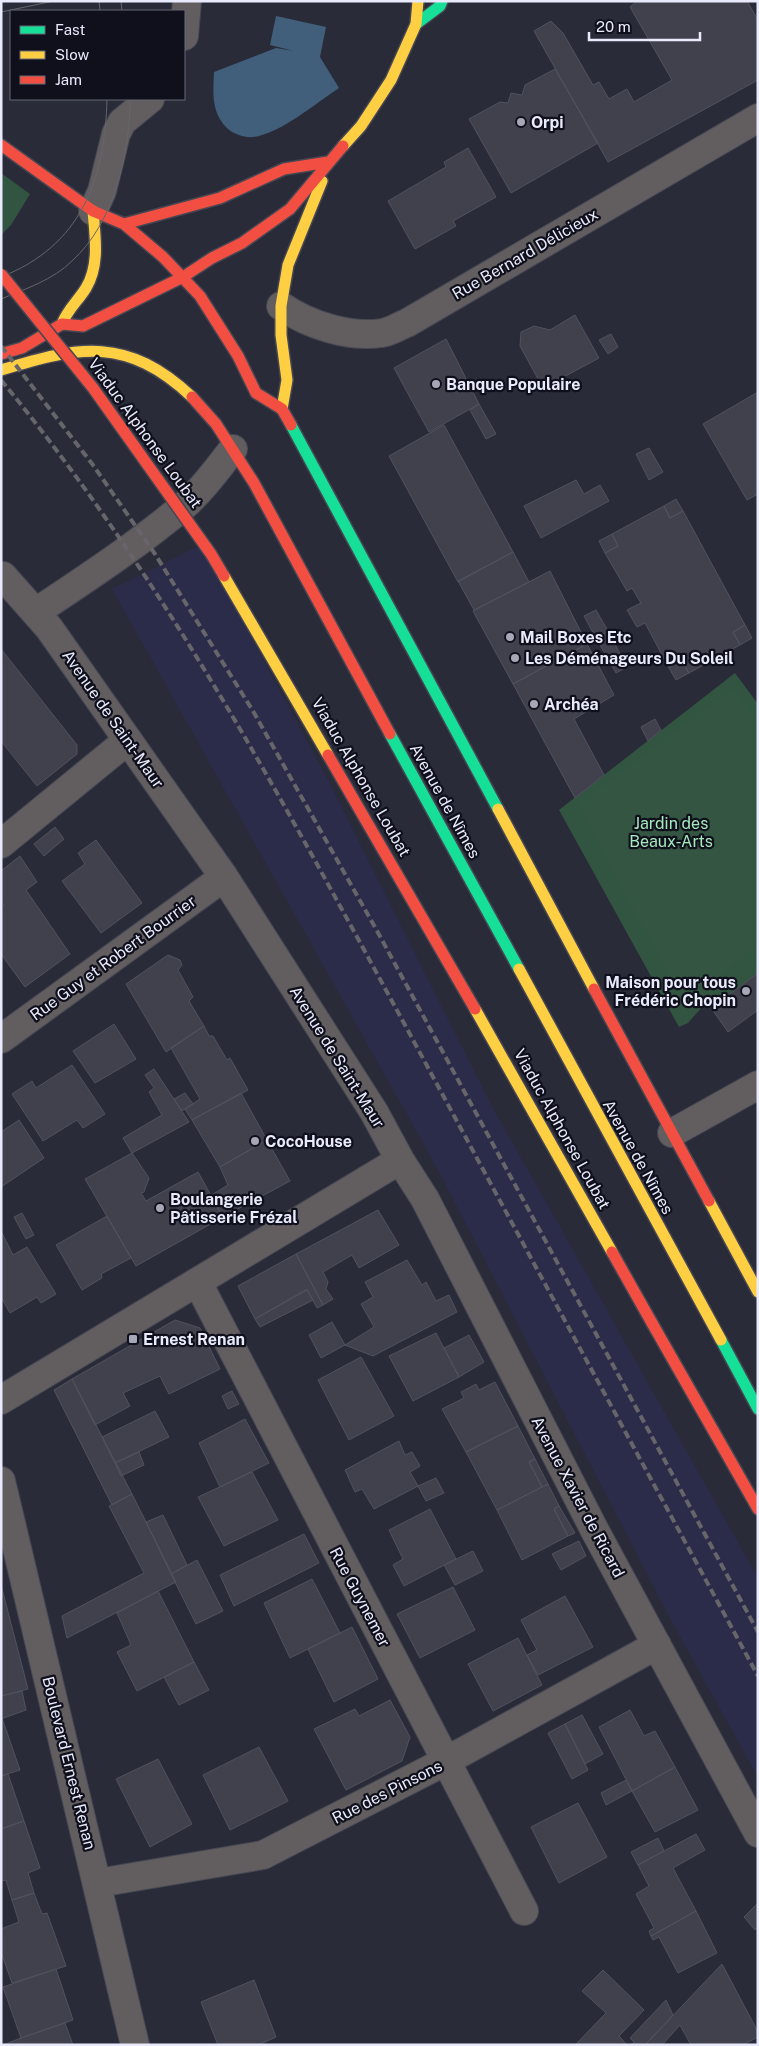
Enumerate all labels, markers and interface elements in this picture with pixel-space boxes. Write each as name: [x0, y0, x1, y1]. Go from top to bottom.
legend: [10, 10, 185, 100]
scale bar: [589, 10, 700, 42]
text: 20 m: [596, 18, 631, 35]
text: Fast: [55, 21, 85, 38]
text: Slow: [55, 46, 90, 63]
text: Jam: [55, 71, 82, 88]
place label: Orpi: [531, 113, 564, 132]
marker: Orpi: [515, 116, 527, 128]
street label: Rue Bernard Délicieux: [449, 204, 601, 304]
street label: Viaduc Alphonse Loubat: [84, 354, 206, 512]
place label: Banque Populaire: [446, 375, 580, 394]
marker: Banque Populaire: [430, 378, 442, 390]
place label: Mail Boxes Etc: [520, 628, 632, 647]
marker: Mail Boxes Etc: [504, 631, 516, 643]
street label: Avenue de Saint-Maur: [58, 646, 168, 792]
place label: Les Déménageurs Du Soleil: [525, 649, 734, 668]
marker: Les Déménageurs Du Soleil: [509, 652, 521, 664]
street label: Viaduc Alphonse Loubat: [308, 694, 414, 860]
place label: Archéa: [544, 695, 599, 714]
marker: Archéa: [528, 698, 540, 710]
street label: Avenue de Nîmes: [406, 740, 484, 862]
park label: Jardin des Beaux-Arts: [629, 814, 713, 851]
street label: Rue Guy et Robert Bourrier: [26, 891, 200, 1025]
place label: Maison pour tous Frédéric Chopin: [605, 973, 736, 1010]
street label: Avenue de Saint-Maur: [286, 982, 388, 1132]
marker: Maison pour tous Frédéric Chopin: [740, 985, 752, 997]
street label: Viaduc Alphonse Loubat: [510, 1046, 614, 1212]
street label: Avenue de Nîmes: [599, 1096, 677, 1218]
place label: CocoHouse: [265, 1132, 352, 1151]
marker: CocoHouse: [249, 1135, 261, 1147]
place label: Boulangerie Pâtisserie Frézal: [170, 1190, 297, 1227]
marker: Boulangerie Pâtisserie Frézal: [154, 1202, 166, 1214]
place label: Ernest Renan: [143, 1330, 245, 1349]
marker: Ernest Renan: [127, 1333, 139, 1345]
street label: Avenue Xavier de Ricard: [527, 1413, 629, 1581]
street label: Rue Guynemer: [326, 1544, 394, 1650]
street label: Boulevard Ernest Renan: [38, 1674, 100, 1852]
street label: Rue des Pinsons: [329, 1756, 445, 1828]

